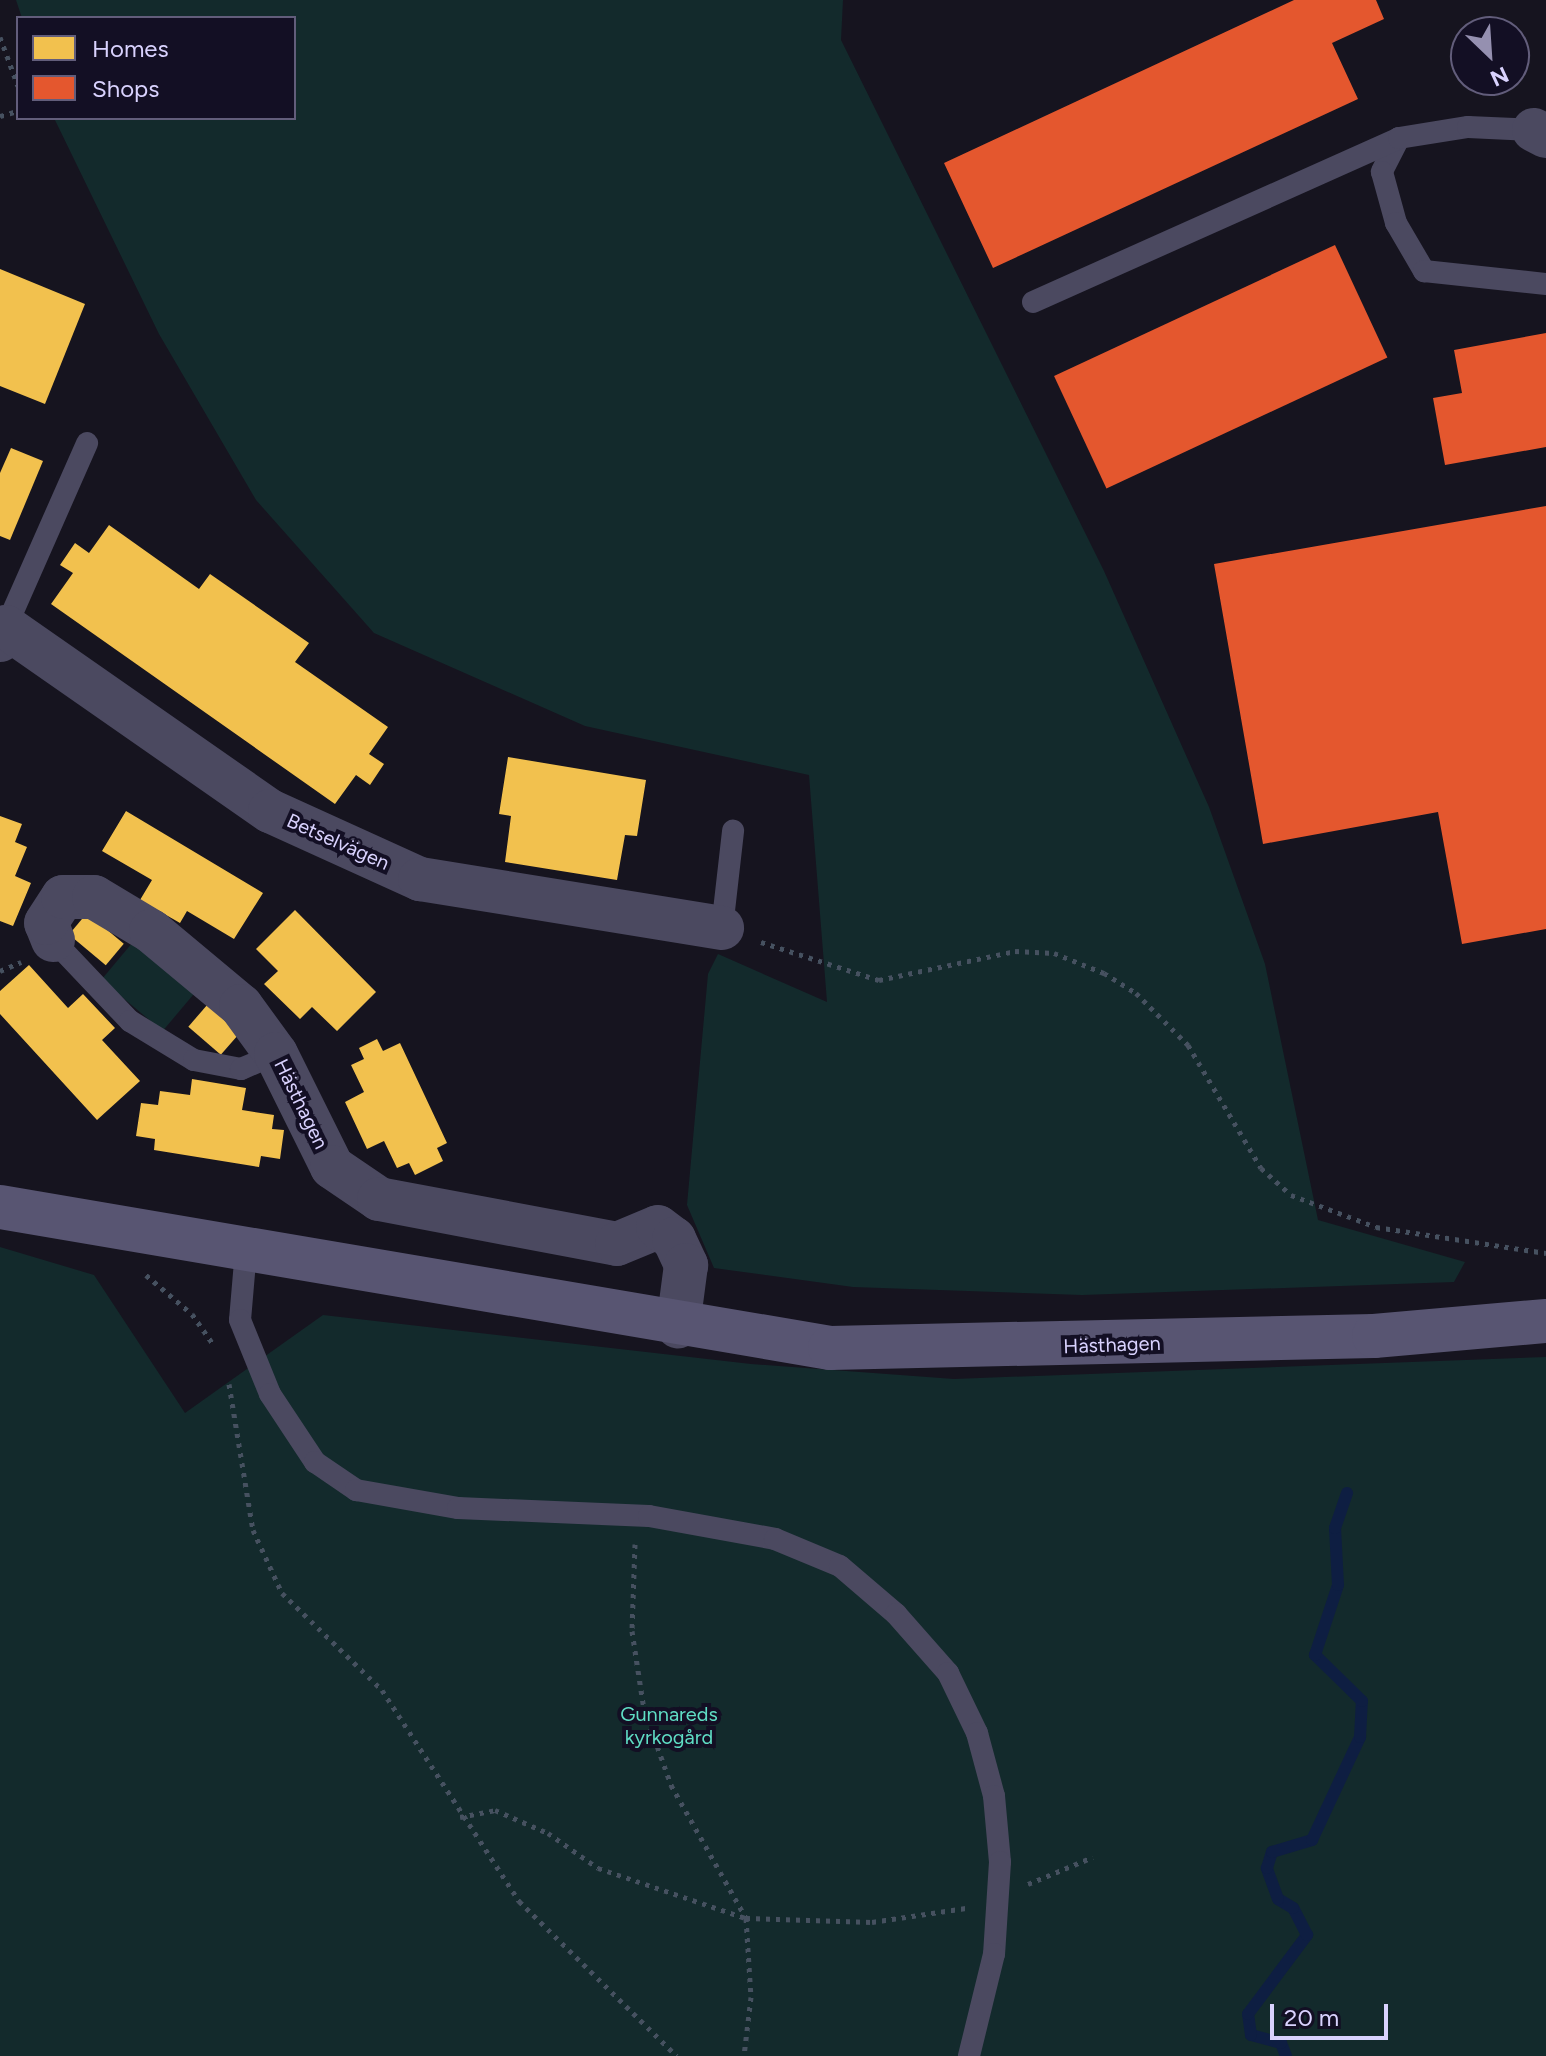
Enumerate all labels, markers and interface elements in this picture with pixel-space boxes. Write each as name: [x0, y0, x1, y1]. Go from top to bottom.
legend: [16, 16, 296, 120]
north arrow: [1450, 16, 1530, 96]
text: Homes: [92, 34, 169, 63]
text: N: [1486, 61, 1513, 92]
text: Shops: [92, 74, 159, 103]
street label: Betselvägen: [283, 809, 393, 875]
street label: Hästhagen: [269, 1055, 333, 1153]
street label: Hästhagen: [1063, 1331, 1161, 1359]
park label: Gunnareds kyrkogård: [620, 1703, 718, 1750]
scale bar: [1274, 1988, 1392, 2038]
text: 20 m: [1284, 2003, 1339, 2032]

